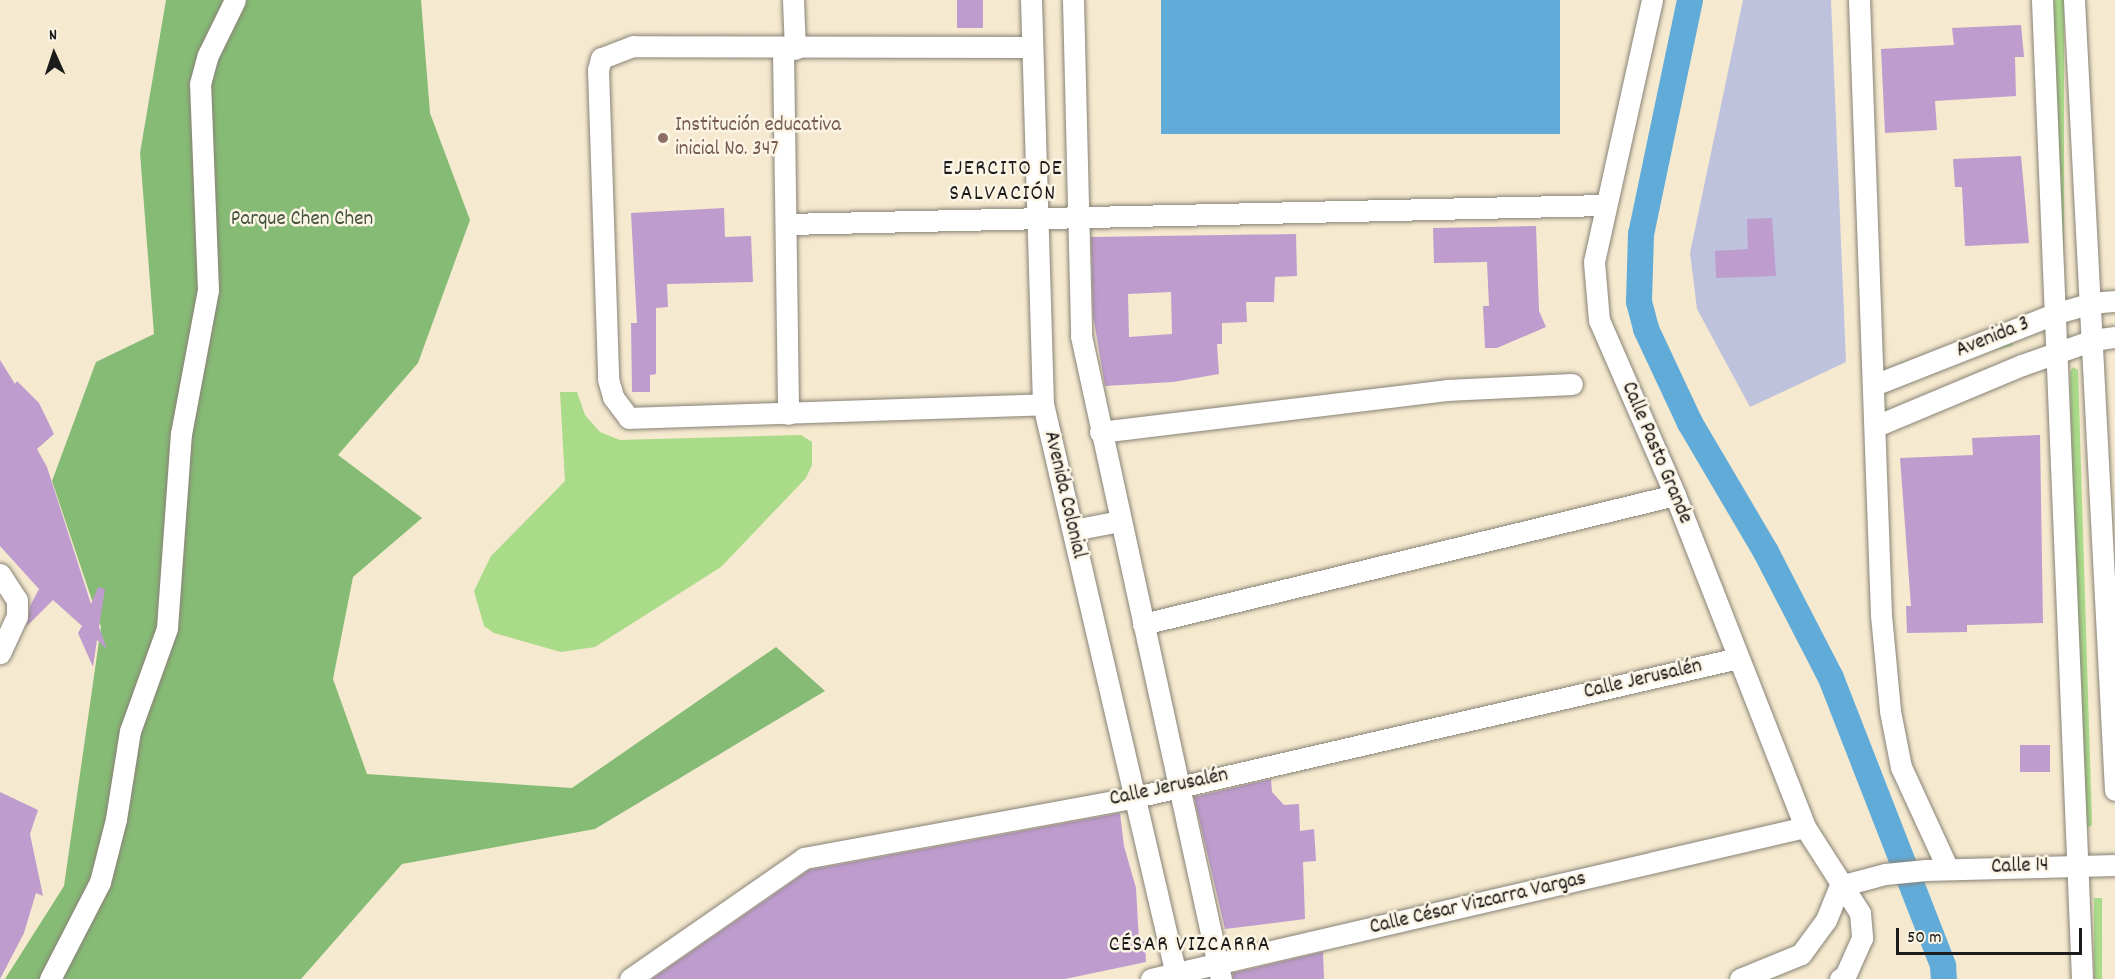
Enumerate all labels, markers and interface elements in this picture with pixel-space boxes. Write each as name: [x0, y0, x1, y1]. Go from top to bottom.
north arrow: [24, 24, 84, 84]
text: N: [48, 24, 58, 47]
place label: Institución educativa inicial No. 347: [675, 113, 841, 163]
marker: Institución educativa inicial No. 347: [656, 131, 670, 145]
district label: EJERCITO DE SALVACIÓN: [943, 156, 1063, 208]
park label: Parque Chen Chen: [231, 207, 373, 233]
street label: Avenida 3: [1953, 312, 2033, 364]
street label: Calle Pasto Grande: [1615, 378, 1697, 528]
street label: Avenida Colonial: [1037, 429, 1091, 561]
street label: Calle Jerusalén: [1581, 654, 1705, 706]
street label: Calle Jerusalén: [1107, 763, 1231, 813]
street label: Calle 14: [1991, 853, 2049, 881]
street label: Calle César Vizcarra Vargas: [1367, 867, 1589, 941]
scale bar: [1899, 916, 2085, 954]
text: 50 m: [1907, 926, 1942, 951]
district label: CÉSAR VIZCARRA: [1109, 933, 1271, 959]

